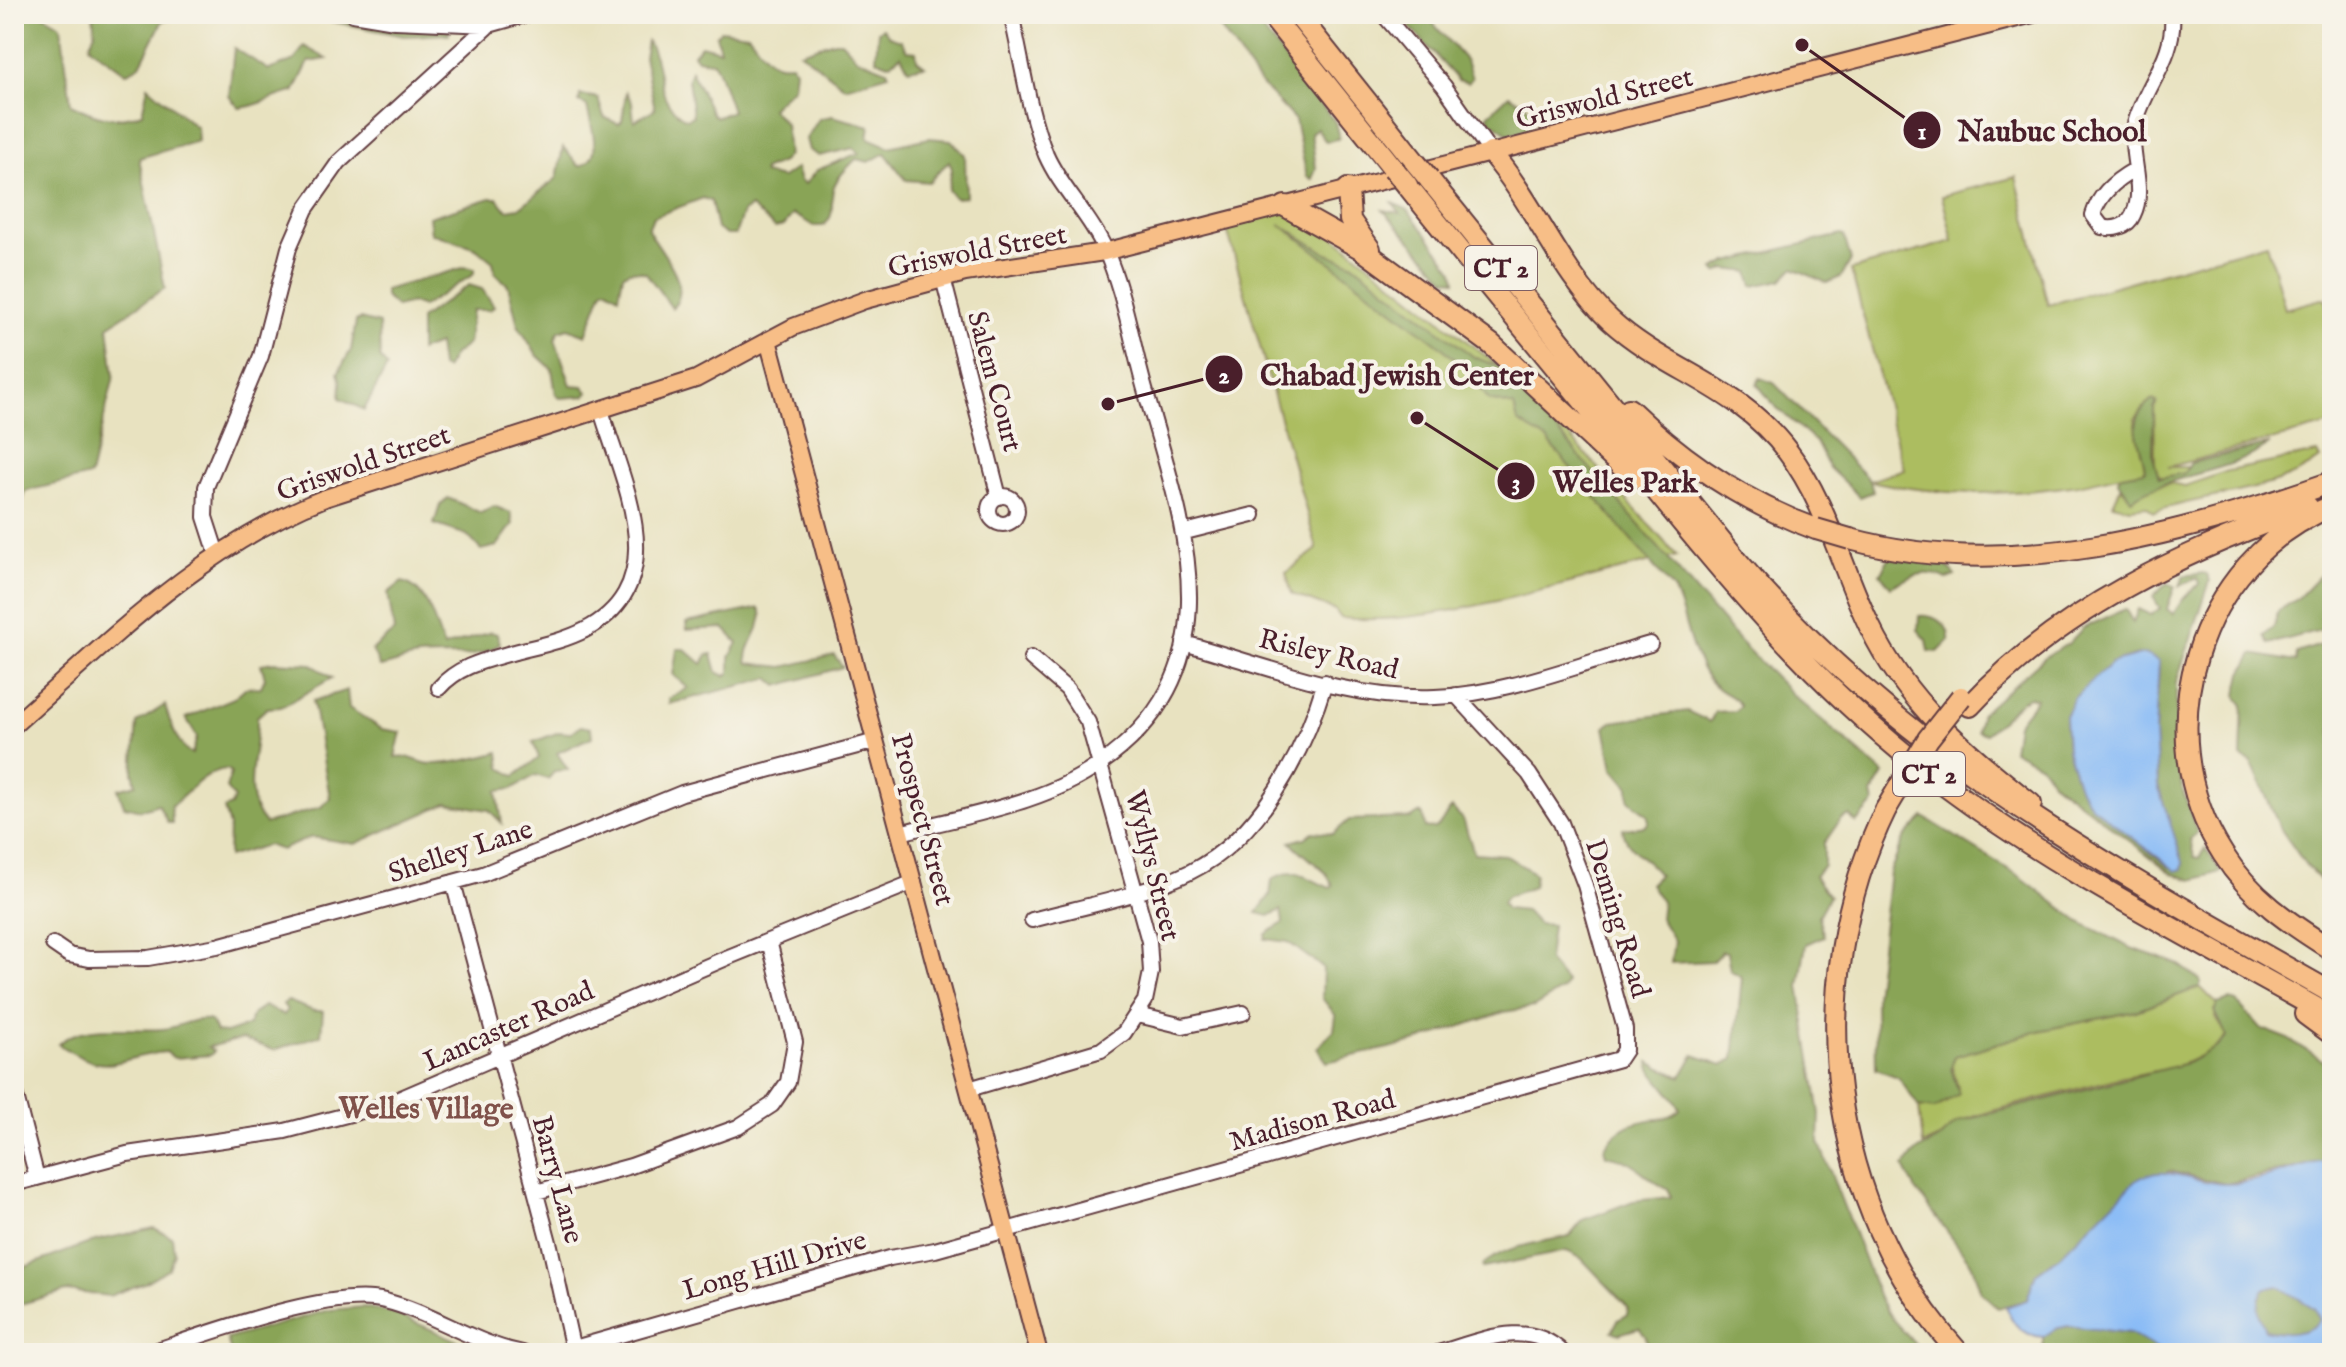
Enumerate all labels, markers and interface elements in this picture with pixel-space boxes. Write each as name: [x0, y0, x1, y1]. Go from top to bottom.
street label: Griswold Street: [1512, 60, 1697, 138]
callout: Naubuc School: [1902, 103, 2163, 157]
text: Naubuc School: [1956, 114, 2147, 152]
text: 1: [1918, 117, 1927, 148]
street label: Griswold Street: [885, 218, 1070, 287]
road number: CT 2: [1465, 246, 1537, 290]
street label: Salem Court: [958, 308, 1029, 456]
callout: Chabad Jewish Center: [1204, 347, 1550, 401]
text: Chabad Jewish Center: [1260, 358, 1535, 396]
text: 2: [1218, 361, 1230, 392]
street label: Griswold Street: [272, 418, 456, 510]
callout: Welles Park: [1496, 454, 1713, 508]
text: Welles Park: [1551, 465, 1698, 503]
text: 3: [1512, 468, 1520, 499]
street label: Risley Road: [1255, 622, 1402, 688]
street label: Prospect Street: [882, 730, 961, 910]
road number: CT 2: [1893, 752, 1965, 796]
street label: Wyllys Street: [1116, 787, 1187, 945]
street label: Shelley Lane: [384, 813, 538, 892]
street label: Deming Road: [1576, 835, 1657, 1002]
street label: Lancaster Road: [418, 974, 600, 1080]
street label: Madison Road: [1226, 1082, 1399, 1160]
district label: Welles Village: [337, 1091, 514, 1129]
street label: Barry Lane: [523, 1112, 590, 1248]
street label: Long Hill Drive: [679, 1223, 871, 1309]

